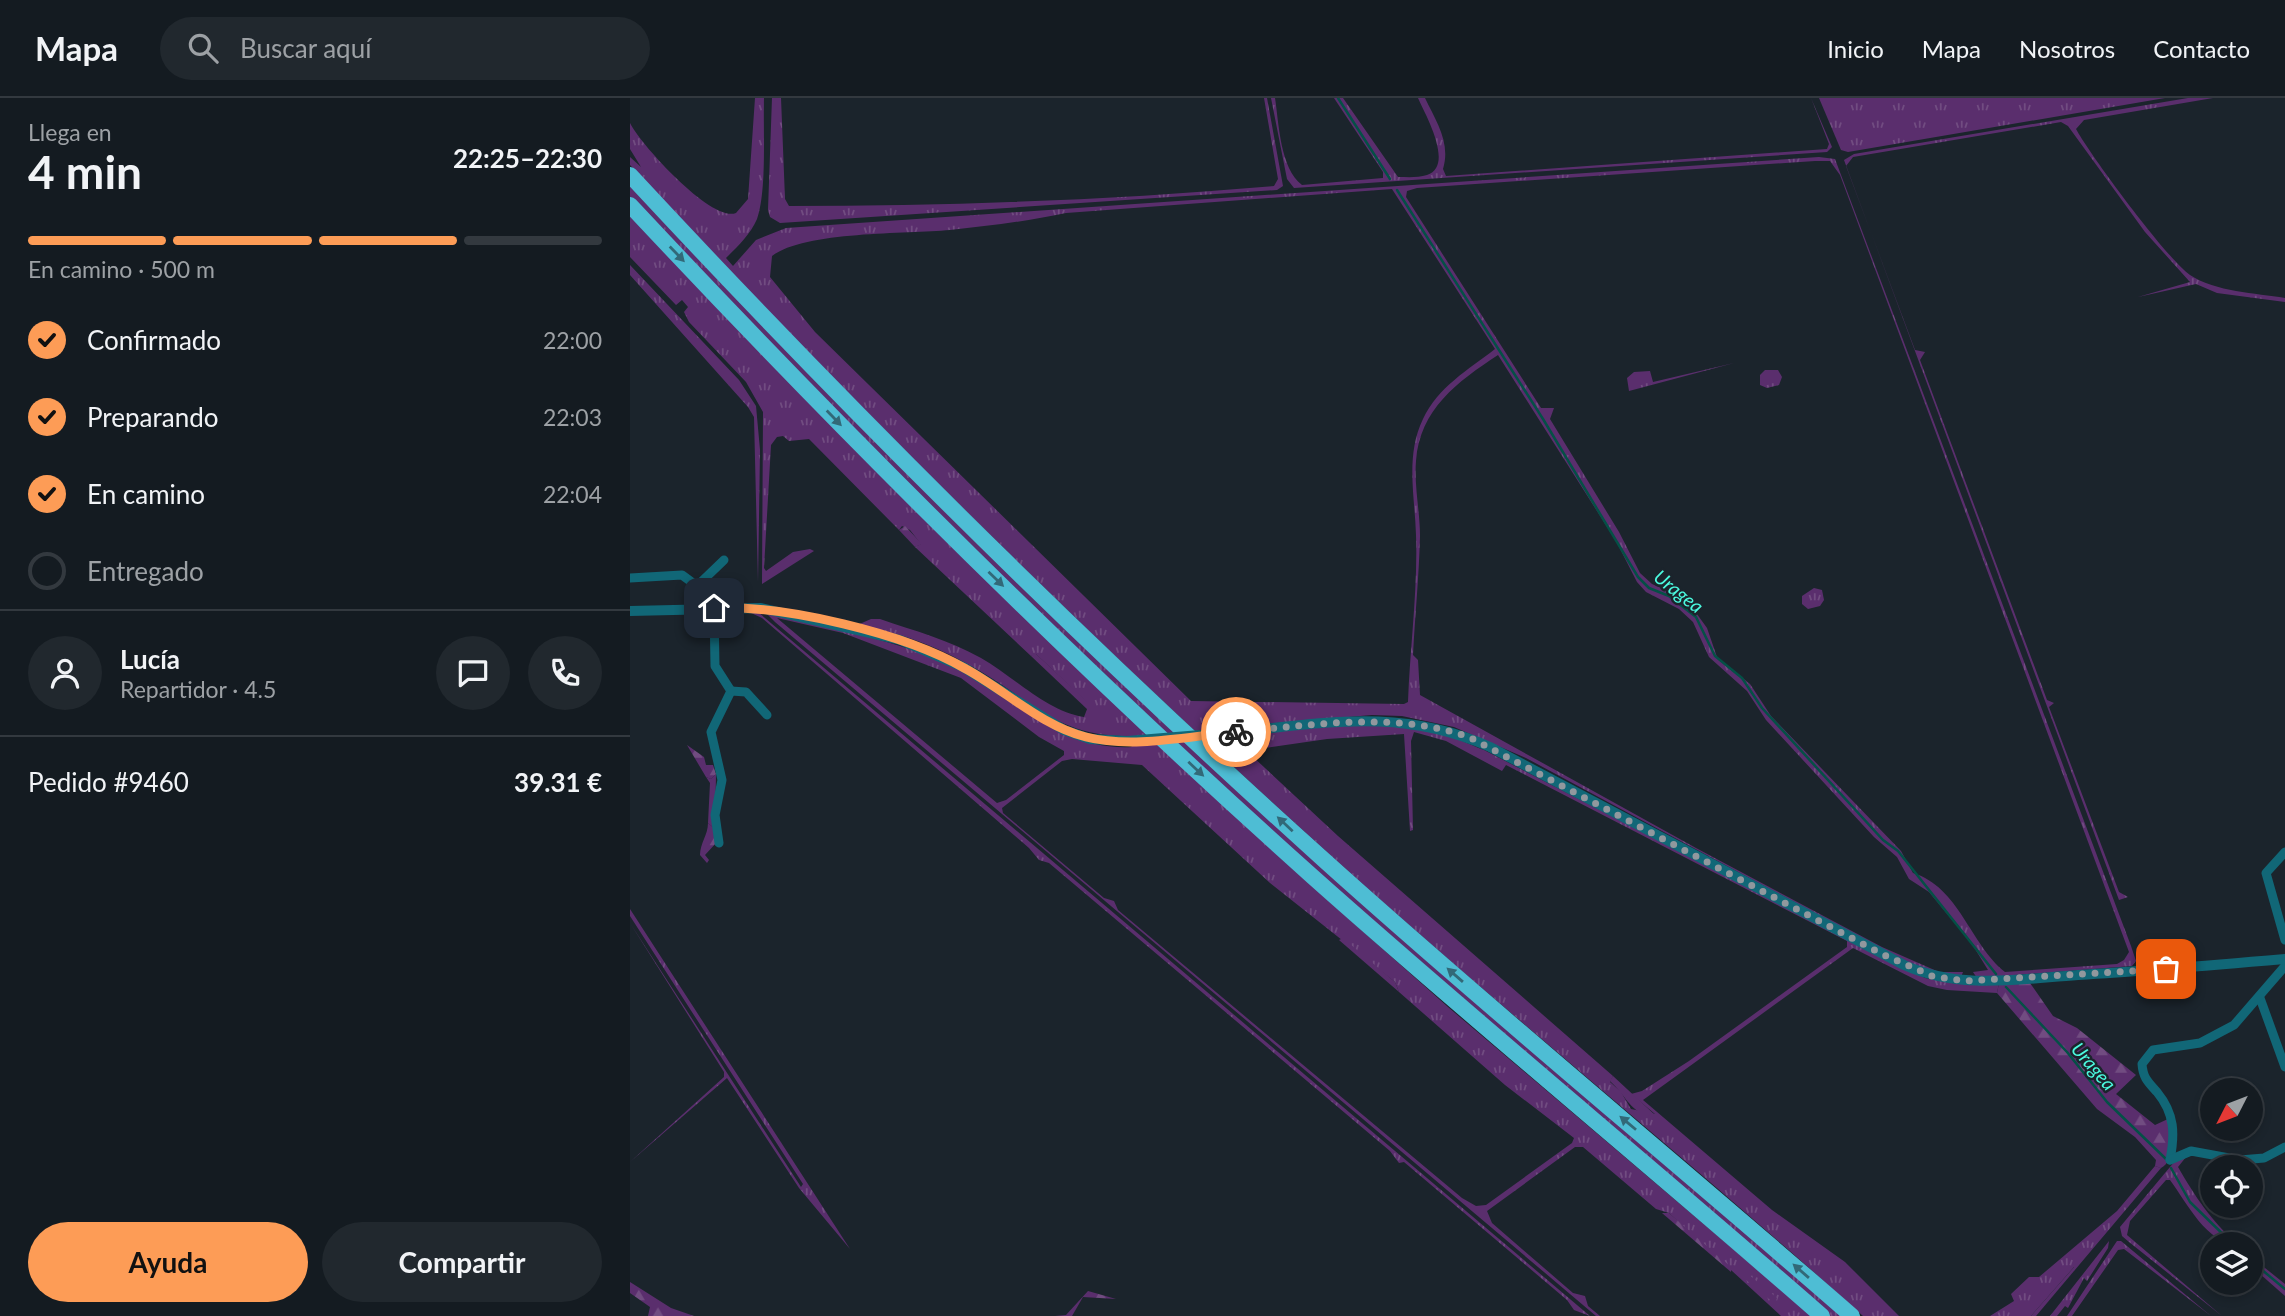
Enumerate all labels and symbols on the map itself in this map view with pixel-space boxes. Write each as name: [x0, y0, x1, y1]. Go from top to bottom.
one-way arrow: [668, 246, 685, 263]
one-way arrow: [826, 410, 843, 427]
water label: Uragea: [1650, 565, 1708, 617]
one-way arrow: [987, 570, 1004, 586]
pin: [684, 578, 744, 638]
courier: [1201, 697, 1271, 767]
one-way arrow: [1187, 761, 1204, 777]
one-way arrow: [1277, 817, 1294, 833]
pin: [2136, 939, 2196, 999]
one-way arrow: [1447, 968, 1464, 983]
water label: Uragea: [2067, 1037, 2121, 1095]
north arrow: [2200, 1078, 2263, 1141]
one-way arrow: [1620, 1116, 1637, 1131]
one-way arrow: [1792, 1263, 1810, 1279]

